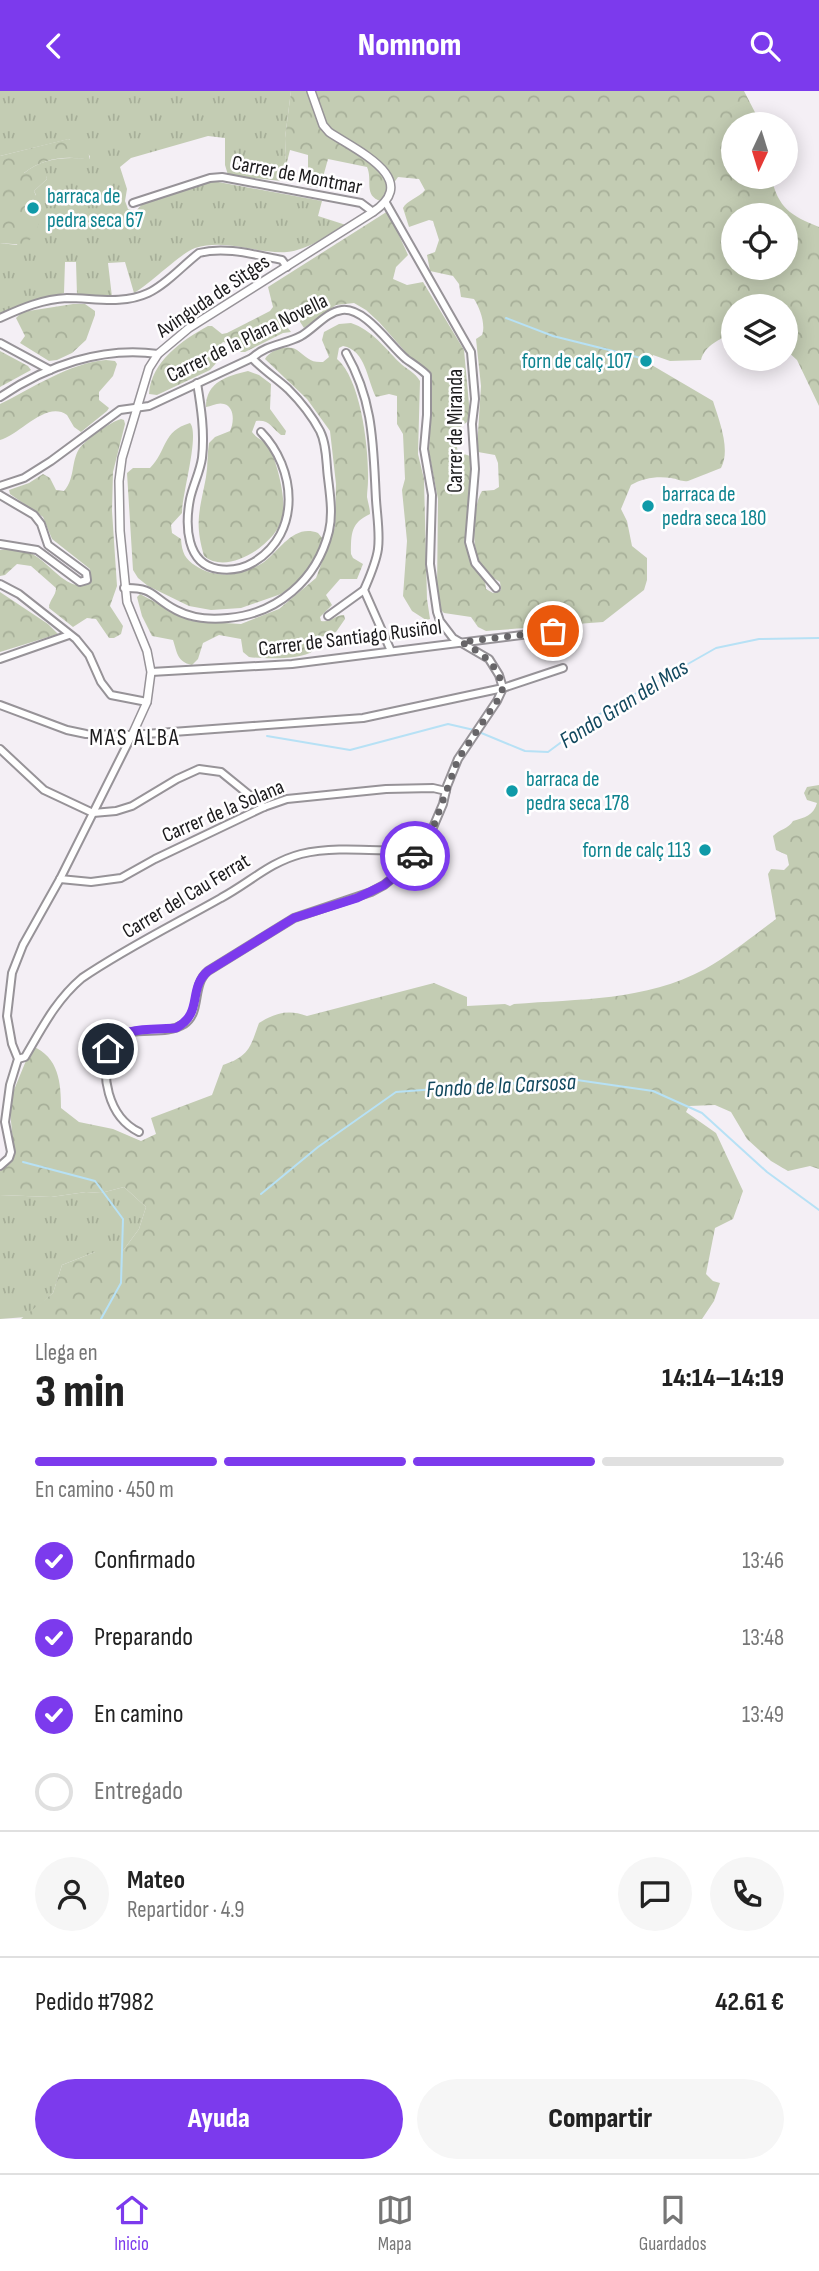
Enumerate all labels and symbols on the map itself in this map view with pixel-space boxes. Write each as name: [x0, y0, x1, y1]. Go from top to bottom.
north arrow: [721, 112, 798, 189]
street label: Carrer de Montmar: [230, 150, 364, 200]
place label: barraca de pedra seca 67: [47, 184, 144, 233]
marker: barraca de pedra seca 67: [25, 200, 41, 216]
street label: Avinguda de Sitges: [151, 249, 274, 344]
street label: Carrer de la Plana Novella: [162, 288, 332, 388]
place label: forn de calç 107: [522, 349, 633, 374]
marker: forn de calç 107: [638, 353, 654, 369]
street label: Carrer de Miranda: [443, 369, 468, 493]
place label: barraca de pedra seca 180: [662, 482, 766, 531]
marker: barraca de pedra seca 180: [640, 498, 656, 514]
pin: [523, 601, 583, 661]
street label: Carrer de Santiago Rusiñol: [257, 614, 443, 662]
water label: Fondo Gran del Mas: [554, 653, 694, 755]
district label: MAS ALBA: [89, 724, 181, 752]
place label: barraca de pedra seca 178: [526, 767, 629, 816]
street label: Carrer de la Solana: [158, 774, 288, 848]
marker: barraca de pedra seca 178: [504, 783, 520, 799]
courier: [380, 821, 450, 891]
place label: forn de calç 113: [582, 838, 691, 863]
marker: forn de calç 113: [697, 842, 713, 858]
street label: Carrer del Cau Ferrat: [118, 848, 254, 944]
pin: [78, 1019, 138, 1079]
water label: Fondo de la Carsosa: [425, 1068, 577, 1104]

